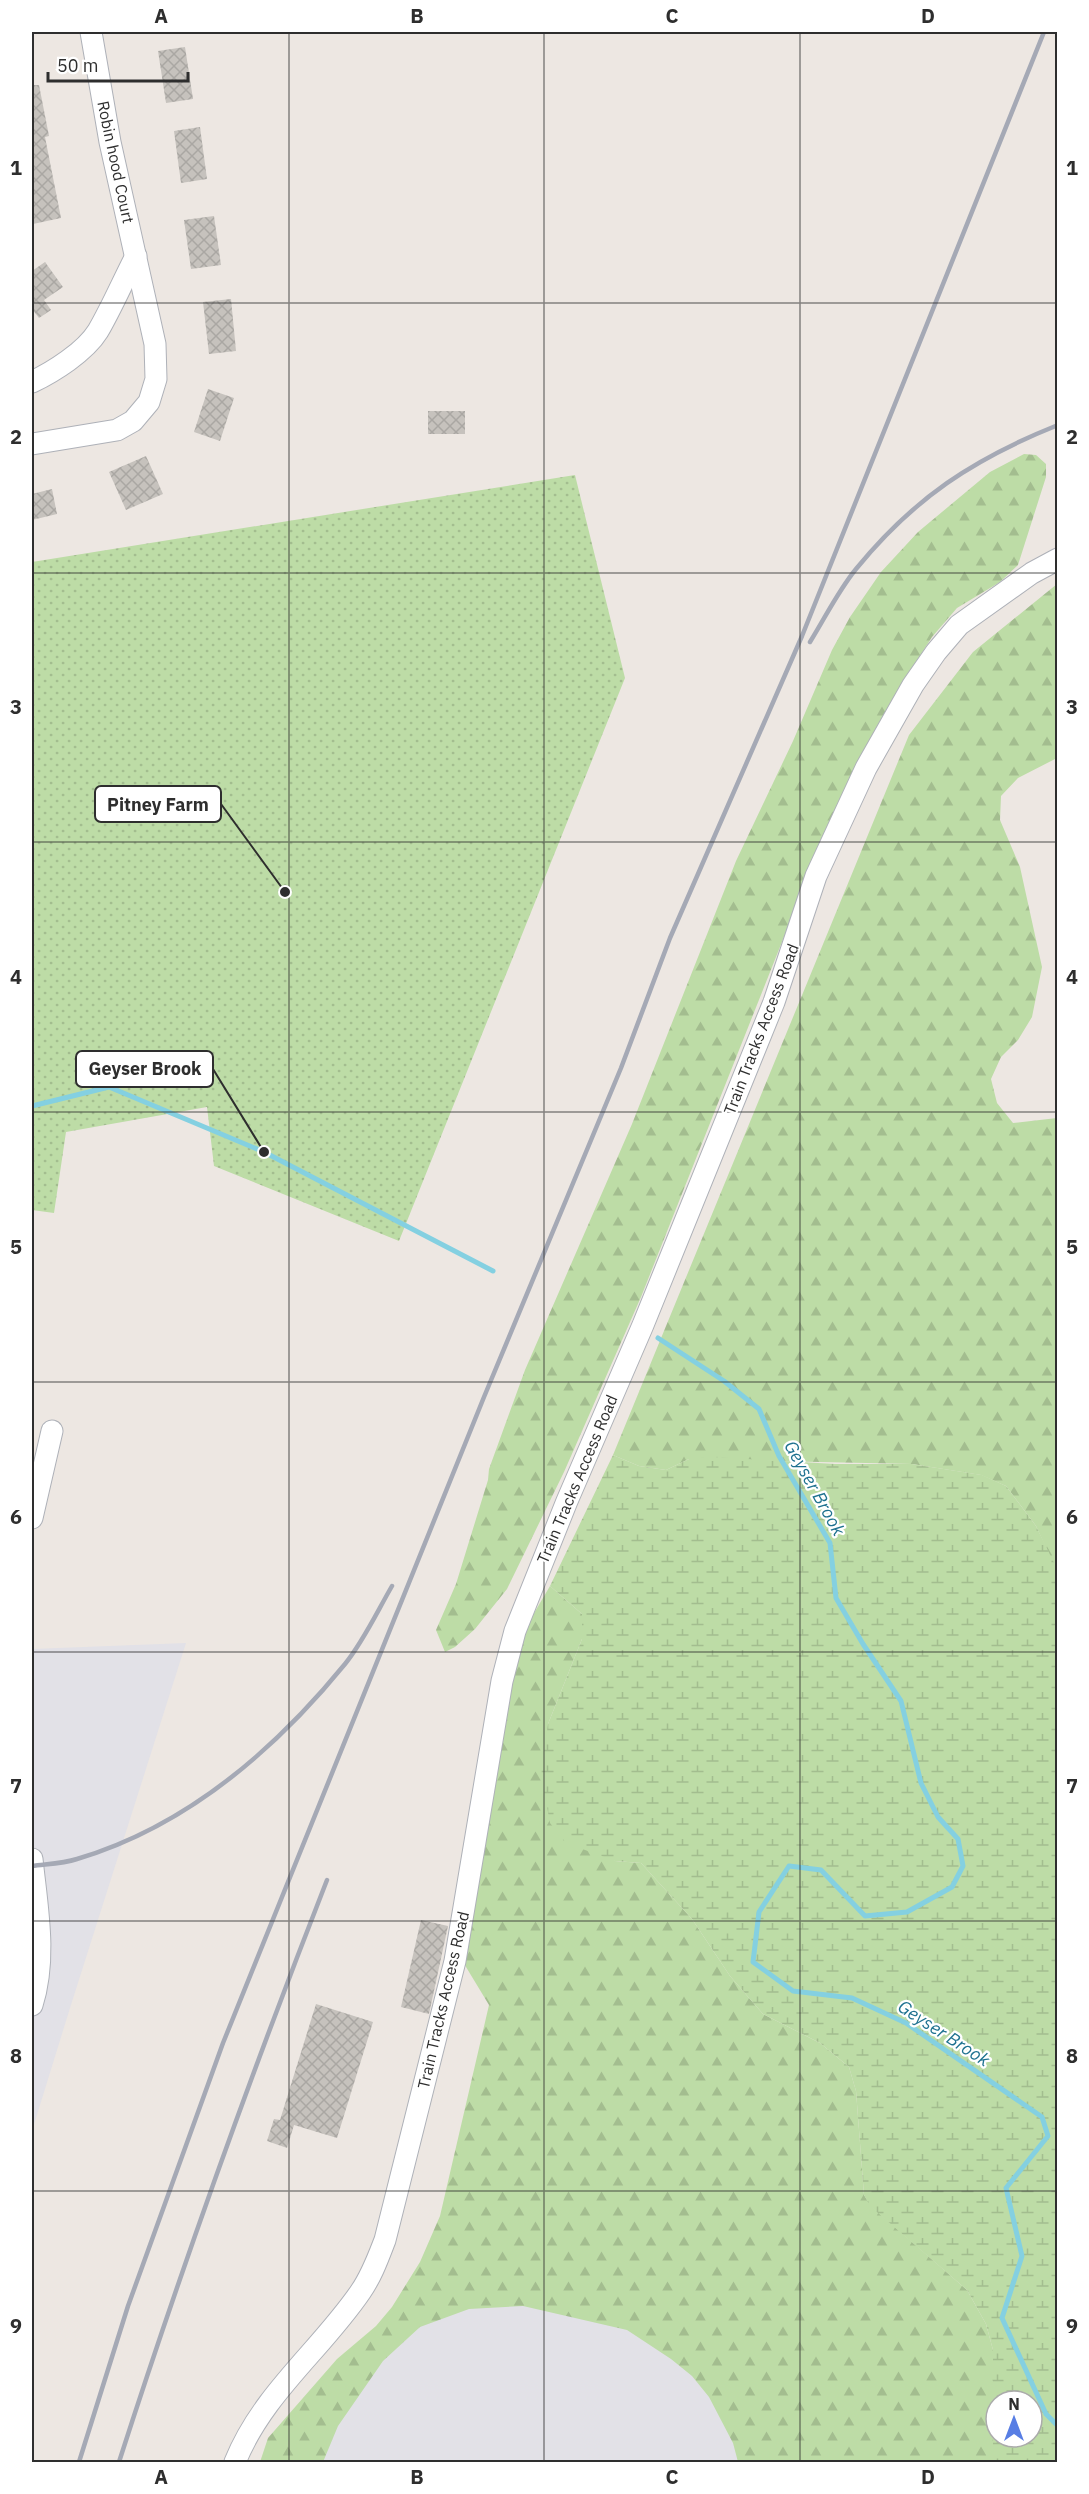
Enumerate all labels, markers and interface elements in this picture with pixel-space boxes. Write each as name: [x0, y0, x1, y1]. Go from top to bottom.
text: A: [154, 2, 168, 29]
text: B: [410, 2, 424, 29]
text: C: [665, 2, 679, 29]
text: D: [921, 2, 935, 29]
scale bar: [48, 45, 188, 83]
text: 50 m: [57, 54, 99, 77]
street label: Robin hood Court: [93, 99, 139, 225]
text: 1: [10, 154, 22, 181]
text: 1: [1066, 154, 1078, 181]
text: 2: [10, 423, 22, 450]
text: 2: [1066, 423, 1078, 450]
text: 3: [10, 693, 22, 720]
text: 3: [1066, 693, 1078, 720]
callout: Pitney Farm: [95, 786, 221, 822]
text: Pitney Farm: [107, 793, 209, 816]
street label: Train Tracks Access Road: [719, 941, 803, 1117]
text: 4: [10, 963, 22, 990]
text: 4: [1066, 963, 1078, 990]
callout: Geyser Brook: [76, 1051, 213, 1087]
text: Geyser Brook: [89, 1057, 202, 1080]
text: 5: [10, 1233, 22, 1260]
text: 5: [1066, 1233, 1078, 1260]
street label: Train Tracks Access Road: [532, 1392, 622, 1566]
water label: Geyser Brook: [779, 1436, 851, 1540]
text: 6: [10, 1503, 22, 1530]
text: 6: [1066, 1503, 1078, 1530]
text: 7: [10, 1772, 22, 1799]
text: 7: [1066, 1772, 1078, 1799]
street label: Train Tracks Access Road: [413, 1909, 473, 2091]
water label: Geyser Brook: [894, 1995, 995, 2072]
text: 8: [10, 2042, 22, 2069]
text: 8: [1066, 2042, 1078, 2069]
text: 9: [10, 2312, 22, 2339]
text: 9: [1066, 2312, 1078, 2339]
north arrow: [984, 2389, 1044, 2449]
text: N: [1008, 2394, 1020, 2414]
text: A: [154, 2463, 168, 2490]
text: B: [410, 2463, 424, 2490]
text: C: [665, 2463, 679, 2490]
text: D: [921, 2463, 935, 2490]

